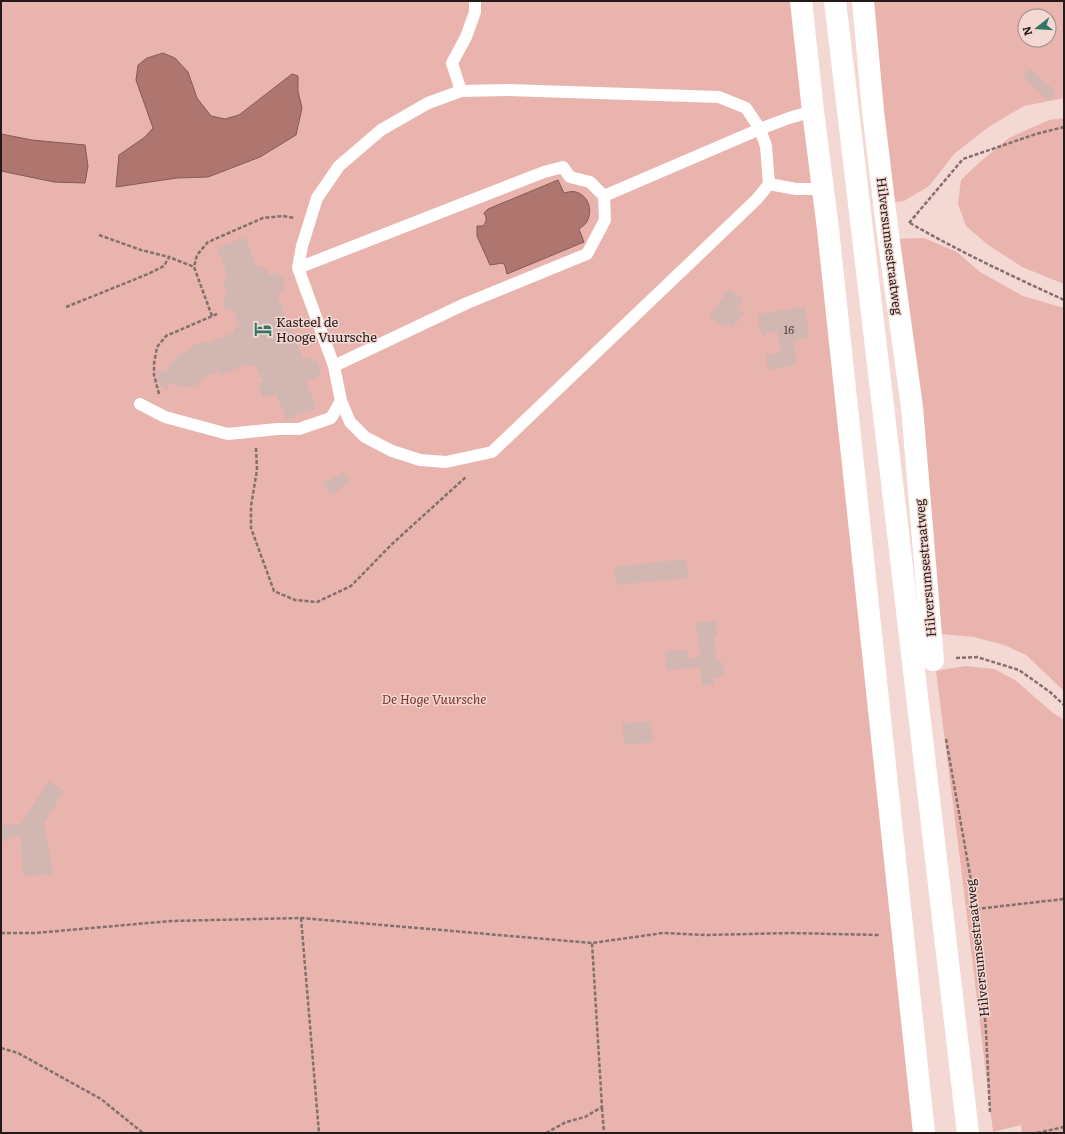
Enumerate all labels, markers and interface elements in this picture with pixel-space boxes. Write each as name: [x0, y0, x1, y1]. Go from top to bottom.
north arrow: [1017, 8, 1057, 48]
text: N: [1017, 24, 1035, 38]
street label: Hilversumsestraatweg: [873, 176, 908, 317]
place label: Kasteel de Hooge Vuursche: [276, 312, 377, 346]
hotel icon: Kasteel de Hooge Vuursche: [253, 319, 273, 339]
house number: 16: [784, 321, 794, 337]
street label: Hilversumsestraatweg: [909, 497, 940, 638]
park label: De Hoge Vuursche: [382, 689, 487, 708]
street label: Hilversumsestraatweg: [960, 877, 993, 1018]

